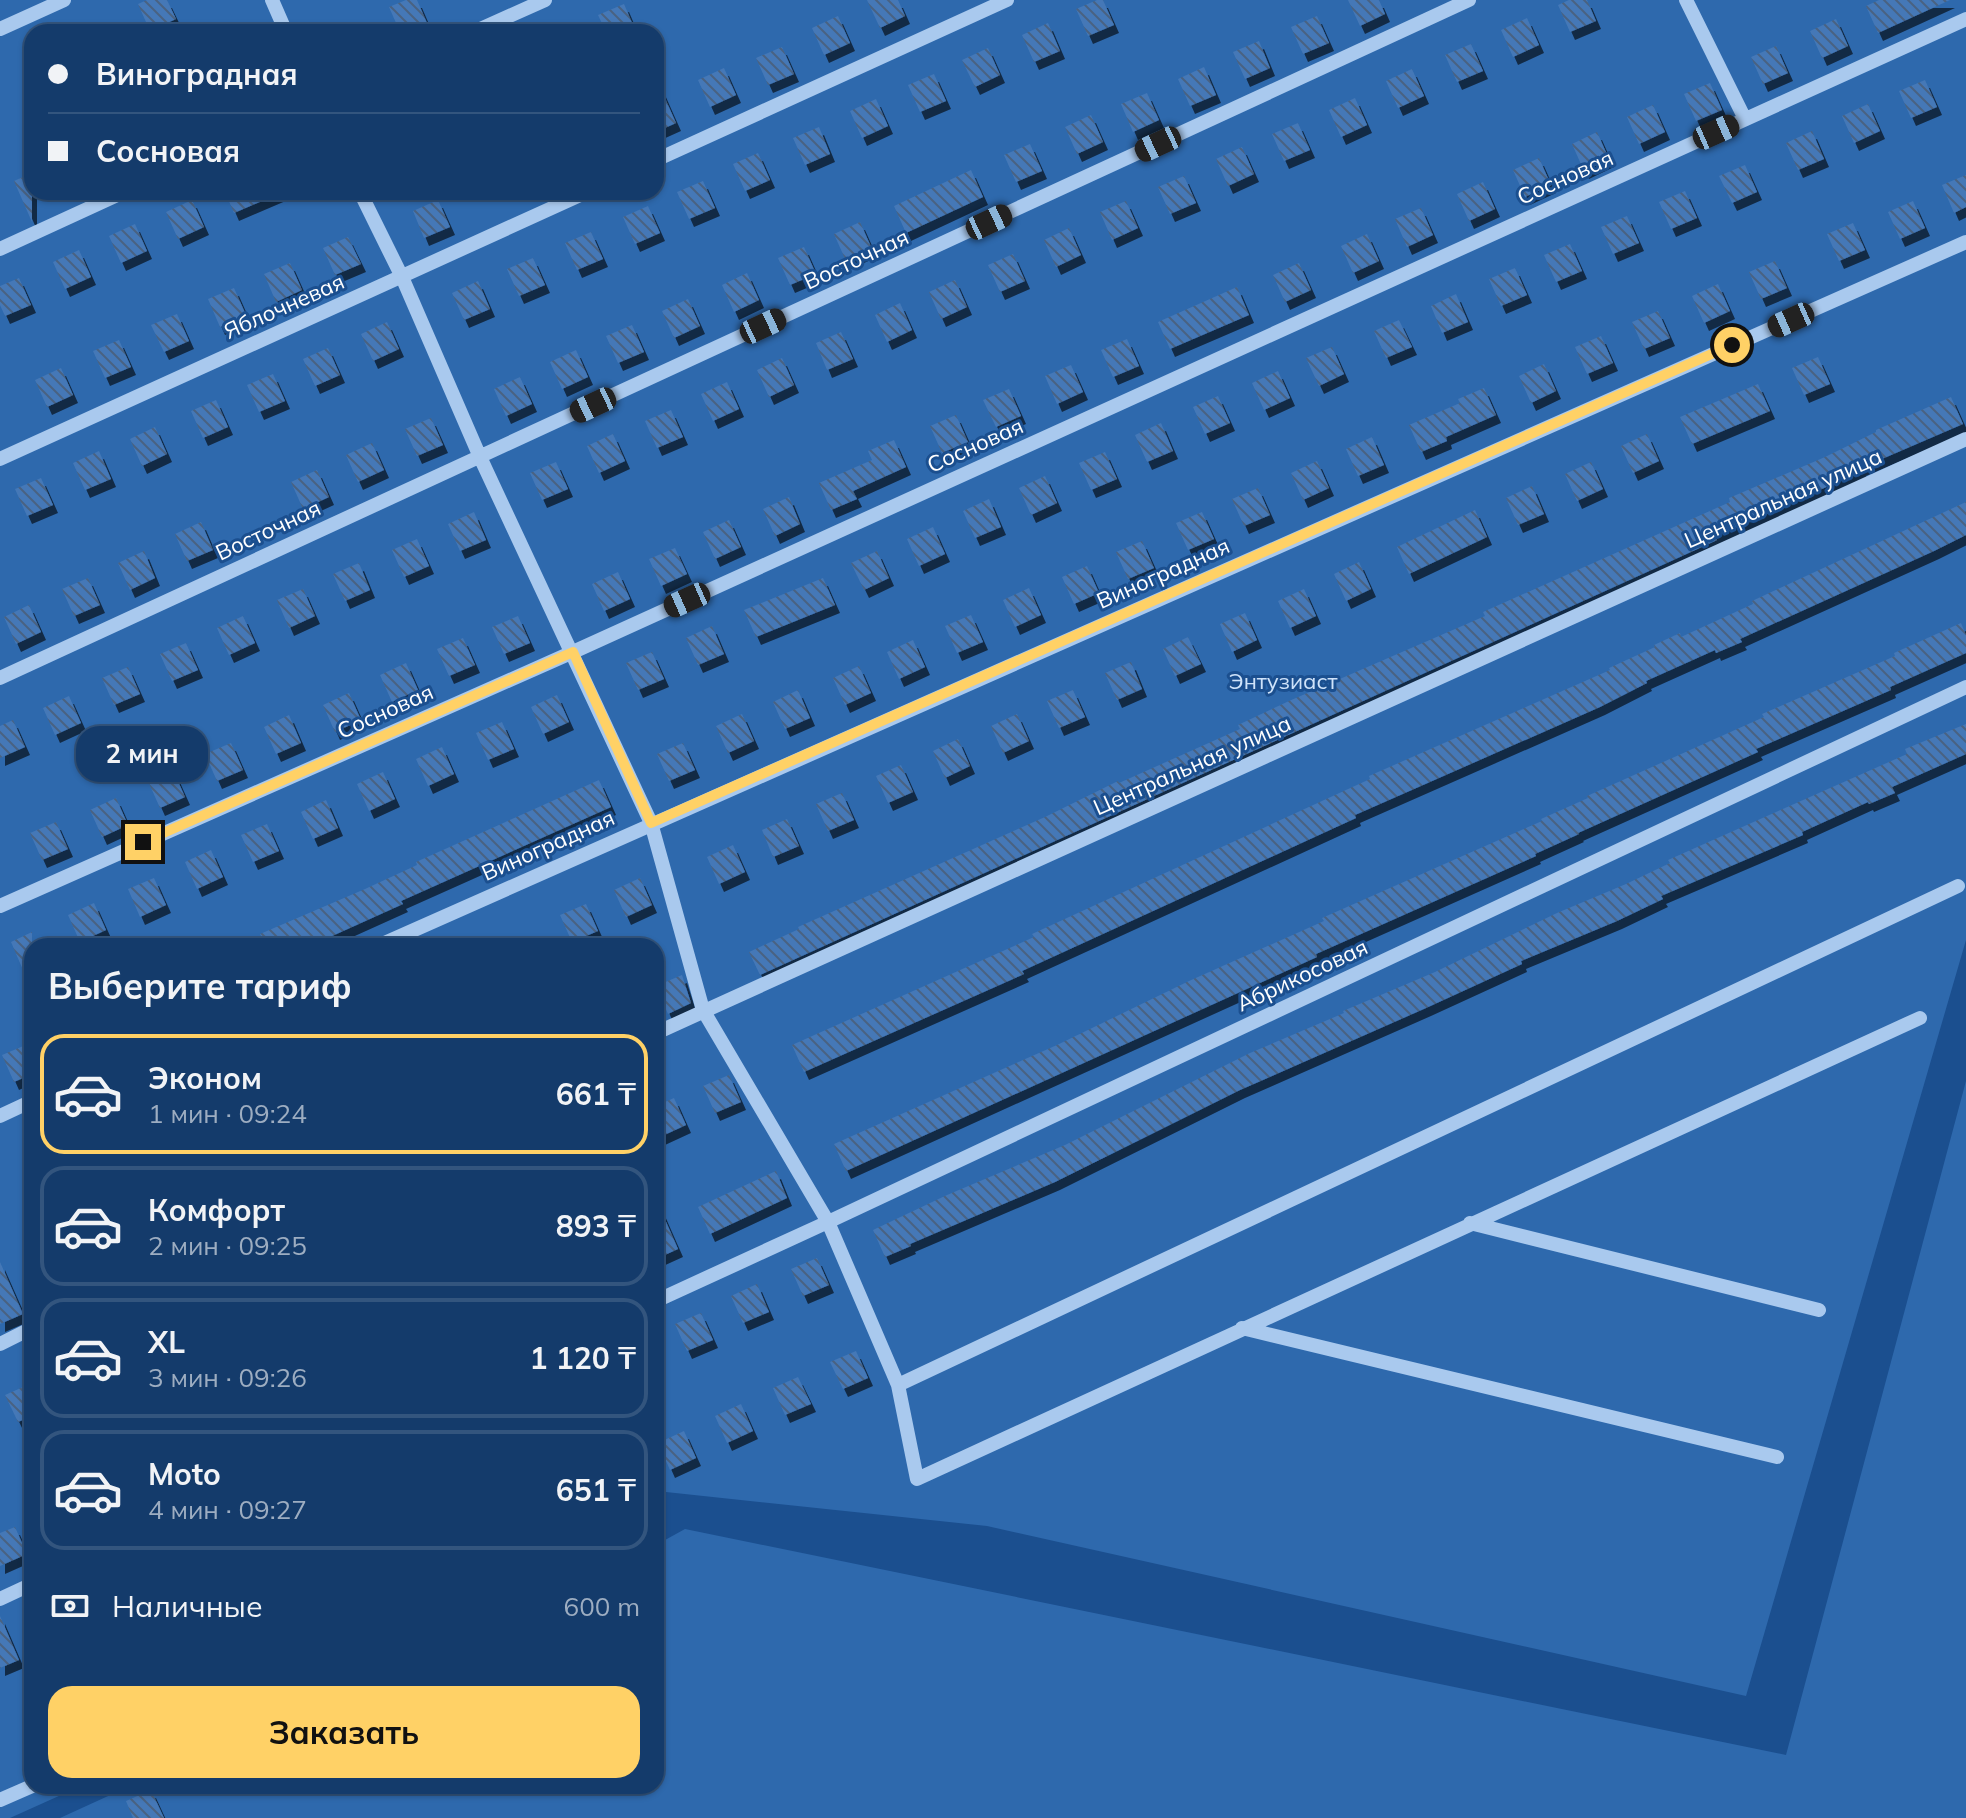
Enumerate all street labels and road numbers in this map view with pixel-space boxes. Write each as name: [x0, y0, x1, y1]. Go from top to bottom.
street label: Сосновая: [1513, 143, 1617, 211]
street label: Восточная: [799, 223, 913, 295]
street label: Яблочневая: [219, 267, 349, 345]
street label: Сосновая: [923, 411, 1027, 479]
street label: Центральная улица: [1680, 442, 1886, 554]
street label: Восточная: [211, 494, 325, 566]
street label: Виноградная: [1092, 531, 1234, 615]
street label: Сосновая: [333, 677, 437, 745]
street label: Центральная улица: [1089, 709, 1295, 821]
street label: Виноградная: [477, 803, 619, 887]
street label: Абрикосовая: [1232, 932, 1372, 1018]

